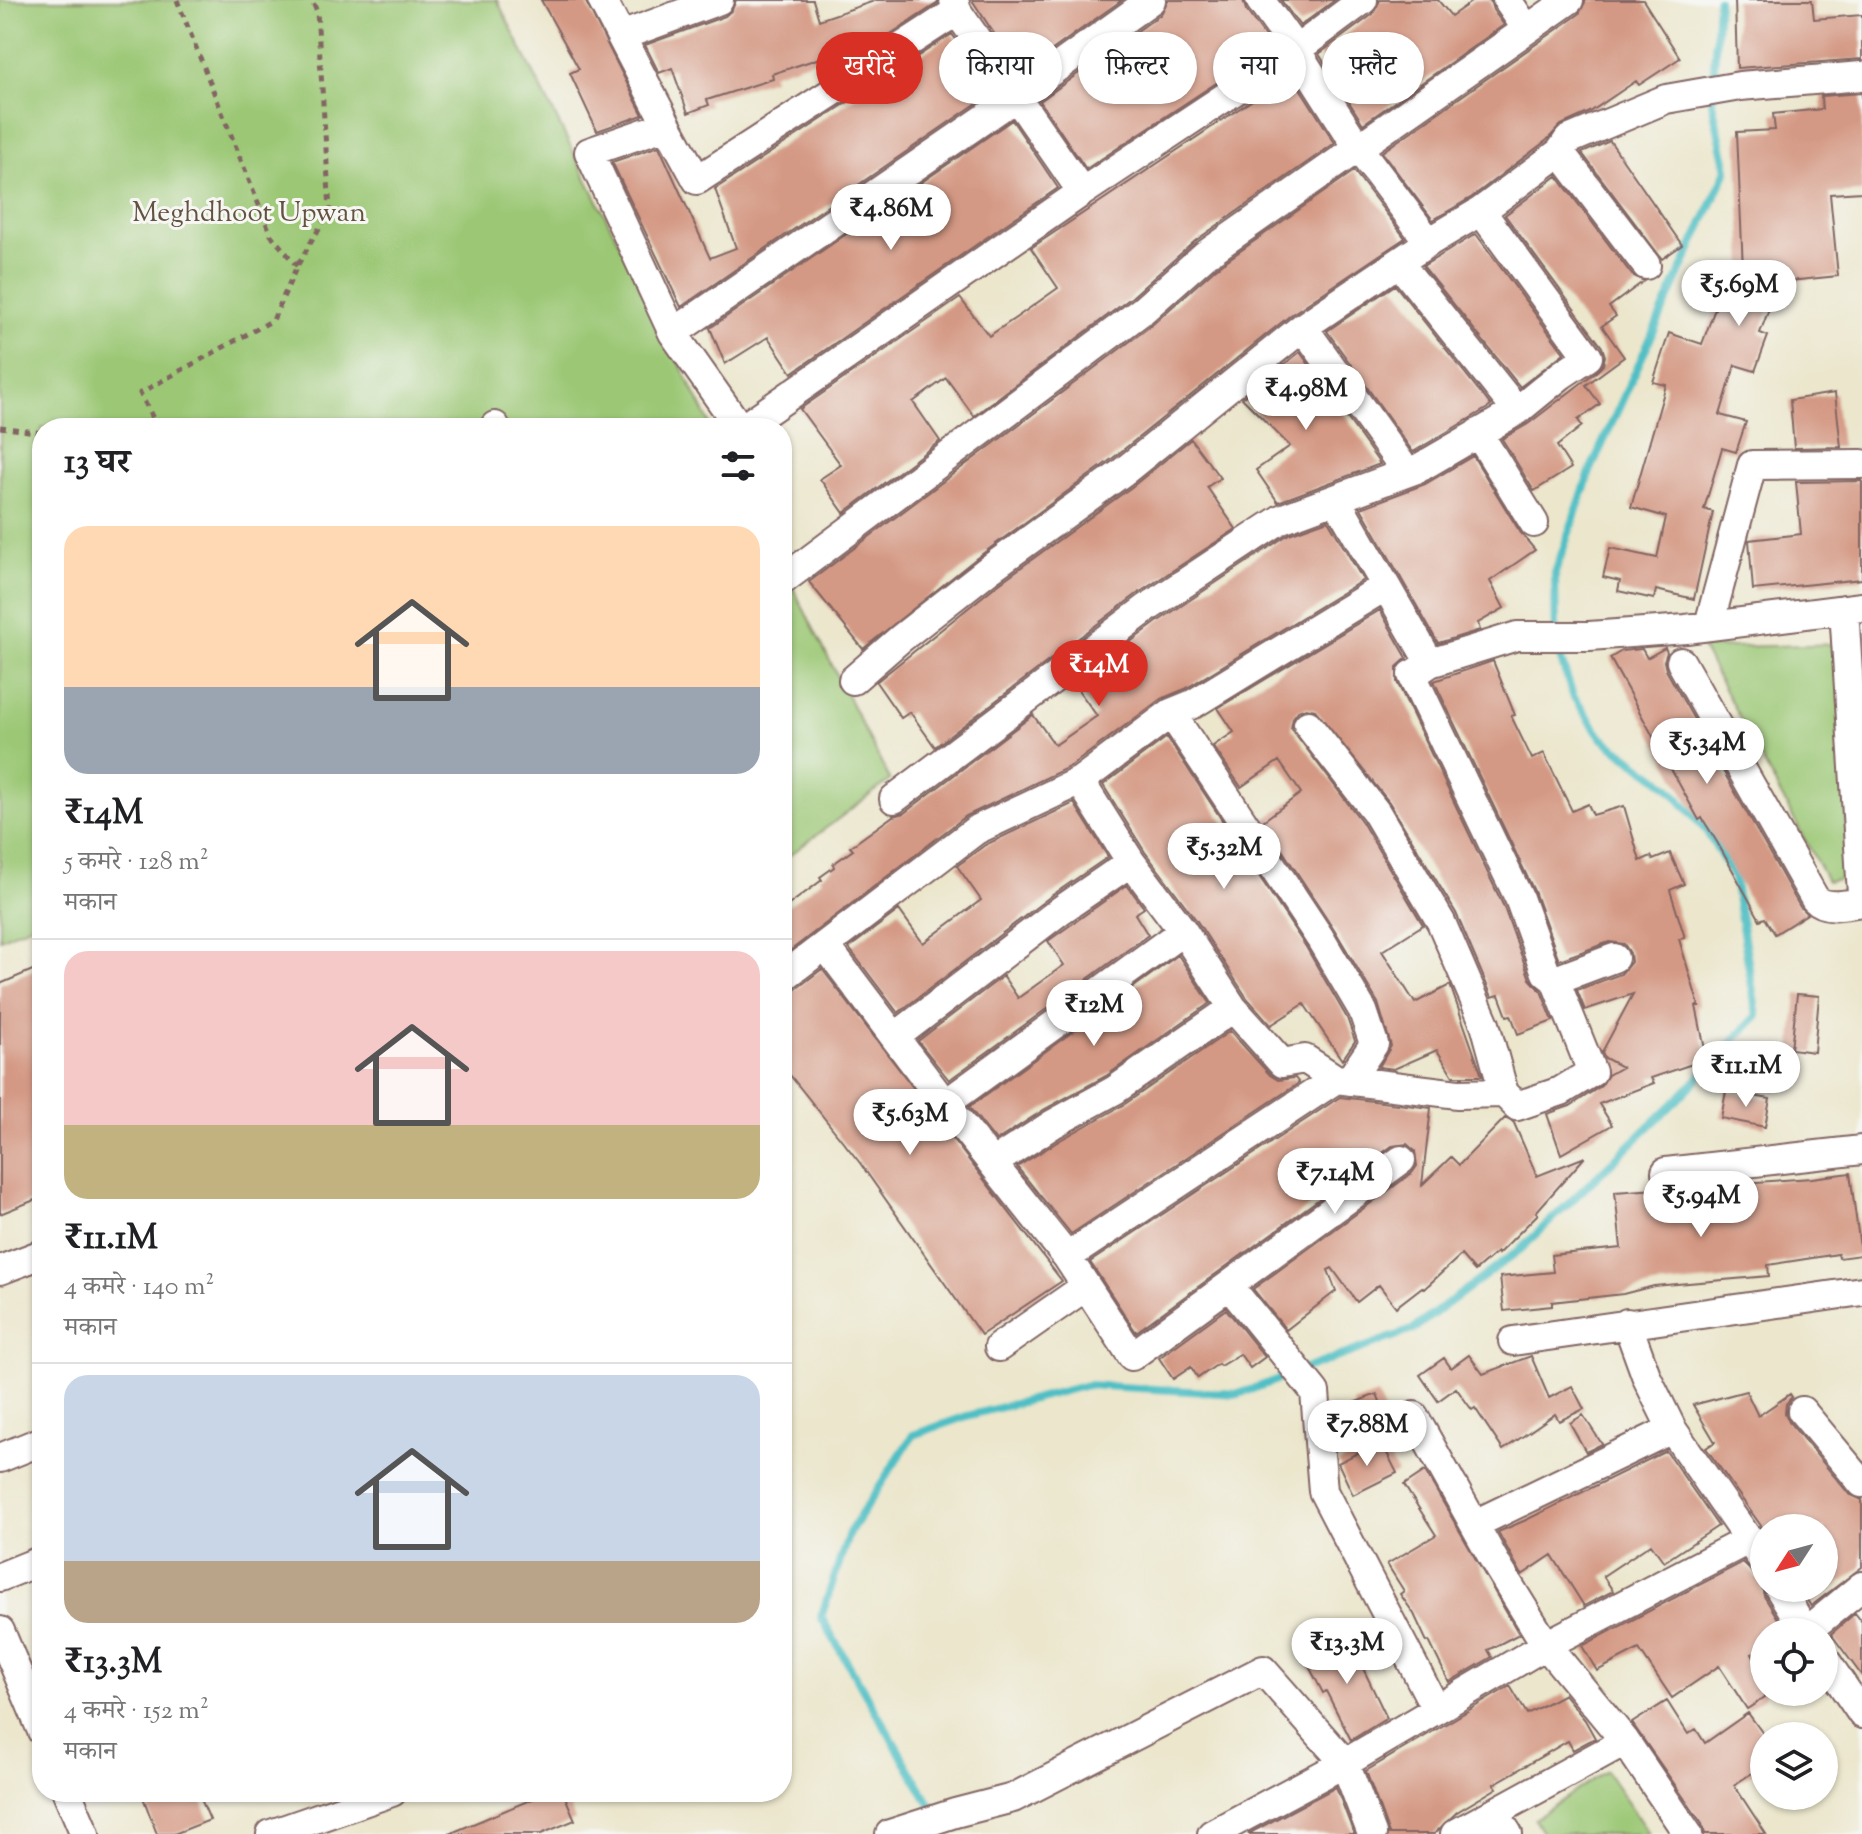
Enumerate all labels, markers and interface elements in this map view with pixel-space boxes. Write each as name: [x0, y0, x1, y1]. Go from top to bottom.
chip: खरीदें: [816, 32, 923, 104]
chip: किराया: [939, 32, 1062, 104]
chip: फ़िल्टर: [1078, 32, 1197, 104]
chip: नया: [1213, 32, 1306, 104]
chip: फ़्लैट: [1322, 32, 1424, 104]
pin: ₹4.86M: [826, 184, 956, 252]
text: ₹4.86M: [849, 191, 933, 228]
park label: Meghdhoot Upwan: [132, 194, 366, 234]
pin: ₹5.69M: [1674, 260, 1804, 328]
text: ₹5.69M: [1699, 267, 1779, 304]
pin: ₹4.98M: [1241, 364, 1371, 432]
text: ₹4.98M: [1264, 371, 1348, 408]
text: 13 घर: [64, 439, 130, 488]
icon: filters: [716, 444, 760, 488]
icon: home: [340, 578, 484, 722]
pin: ₹14M: [1052, 640, 1146, 708]
text: ₹14M: [1069, 647, 1129, 684]
pin: ₹5.34M: [1642, 718, 1772, 786]
text: ₹5.34M: [1668, 725, 1746, 762]
text: ₹14M: [64, 790, 143, 839]
pin: ₹5.32M: [1159, 823, 1289, 891]
text: ₹5.32M: [1186, 830, 1262, 867]
text: 5 कमरे · 128 m²: [64, 844, 209, 881]
text: मकान: [64, 885, 117, 922]
pin: ₹12M: [1047, 980, 1141, 1048]
text: ₹12M: [1064, 987, 1124, 1024]
icon: home: [340, 1003, 484, 1147]
pin: ₹11.1M: [1681, 1041, 1811, 1109]
text: ₹11.1M: [1710, 1048, 1782, 1085]
pin: ₹5.63M: [845, 1089, 975, 1157]
text: ₹5.63M: [872, 1096, 948, 1133]
pin: ₹7.14M: [1270, 1148, 1400, 1216]
text: ₹7.14M: [1296, 1155, 1374, 1192]
pin: ₹5.94M: [1636, 1171, 1766, 1239]
text: ₹5.94M: [1661, 1178, 1741, 1215]
text: ₹11.1M: [64, 1215, 158, 1264]
text: 4 कमरे · 140 m²: [64, 1269, 214, 1306]
text: मकान: [64, 1310, 117, 1347]
pin: ₹7.88M: [1302, 1400, 1432, 1468]
text: ₹7.88M: [1326, 1407, 1408, 1444]
icon: home: [340, 1427, 484, 1571]
north arrow: [1750, 1514, 1838, 1602]
map controls: [1750, 1514, 1838, 1810]
pin: ₹13.3M: [1282, 1618, 1412, 1686]
button: locate: [1750, 1618, 1838, 1706]
text: ₹13.3M: [1310, 1625, 1384, 1662]
text: ₹13.3M: [64, 1639, 162, 1688]
text: 4 कमरे · 152 m²: [64, 1693, 209, 1730]
button: layers: [1750, 1722, 1838, 1810]
text: मकान: [64, 1734, 117, 1771]

